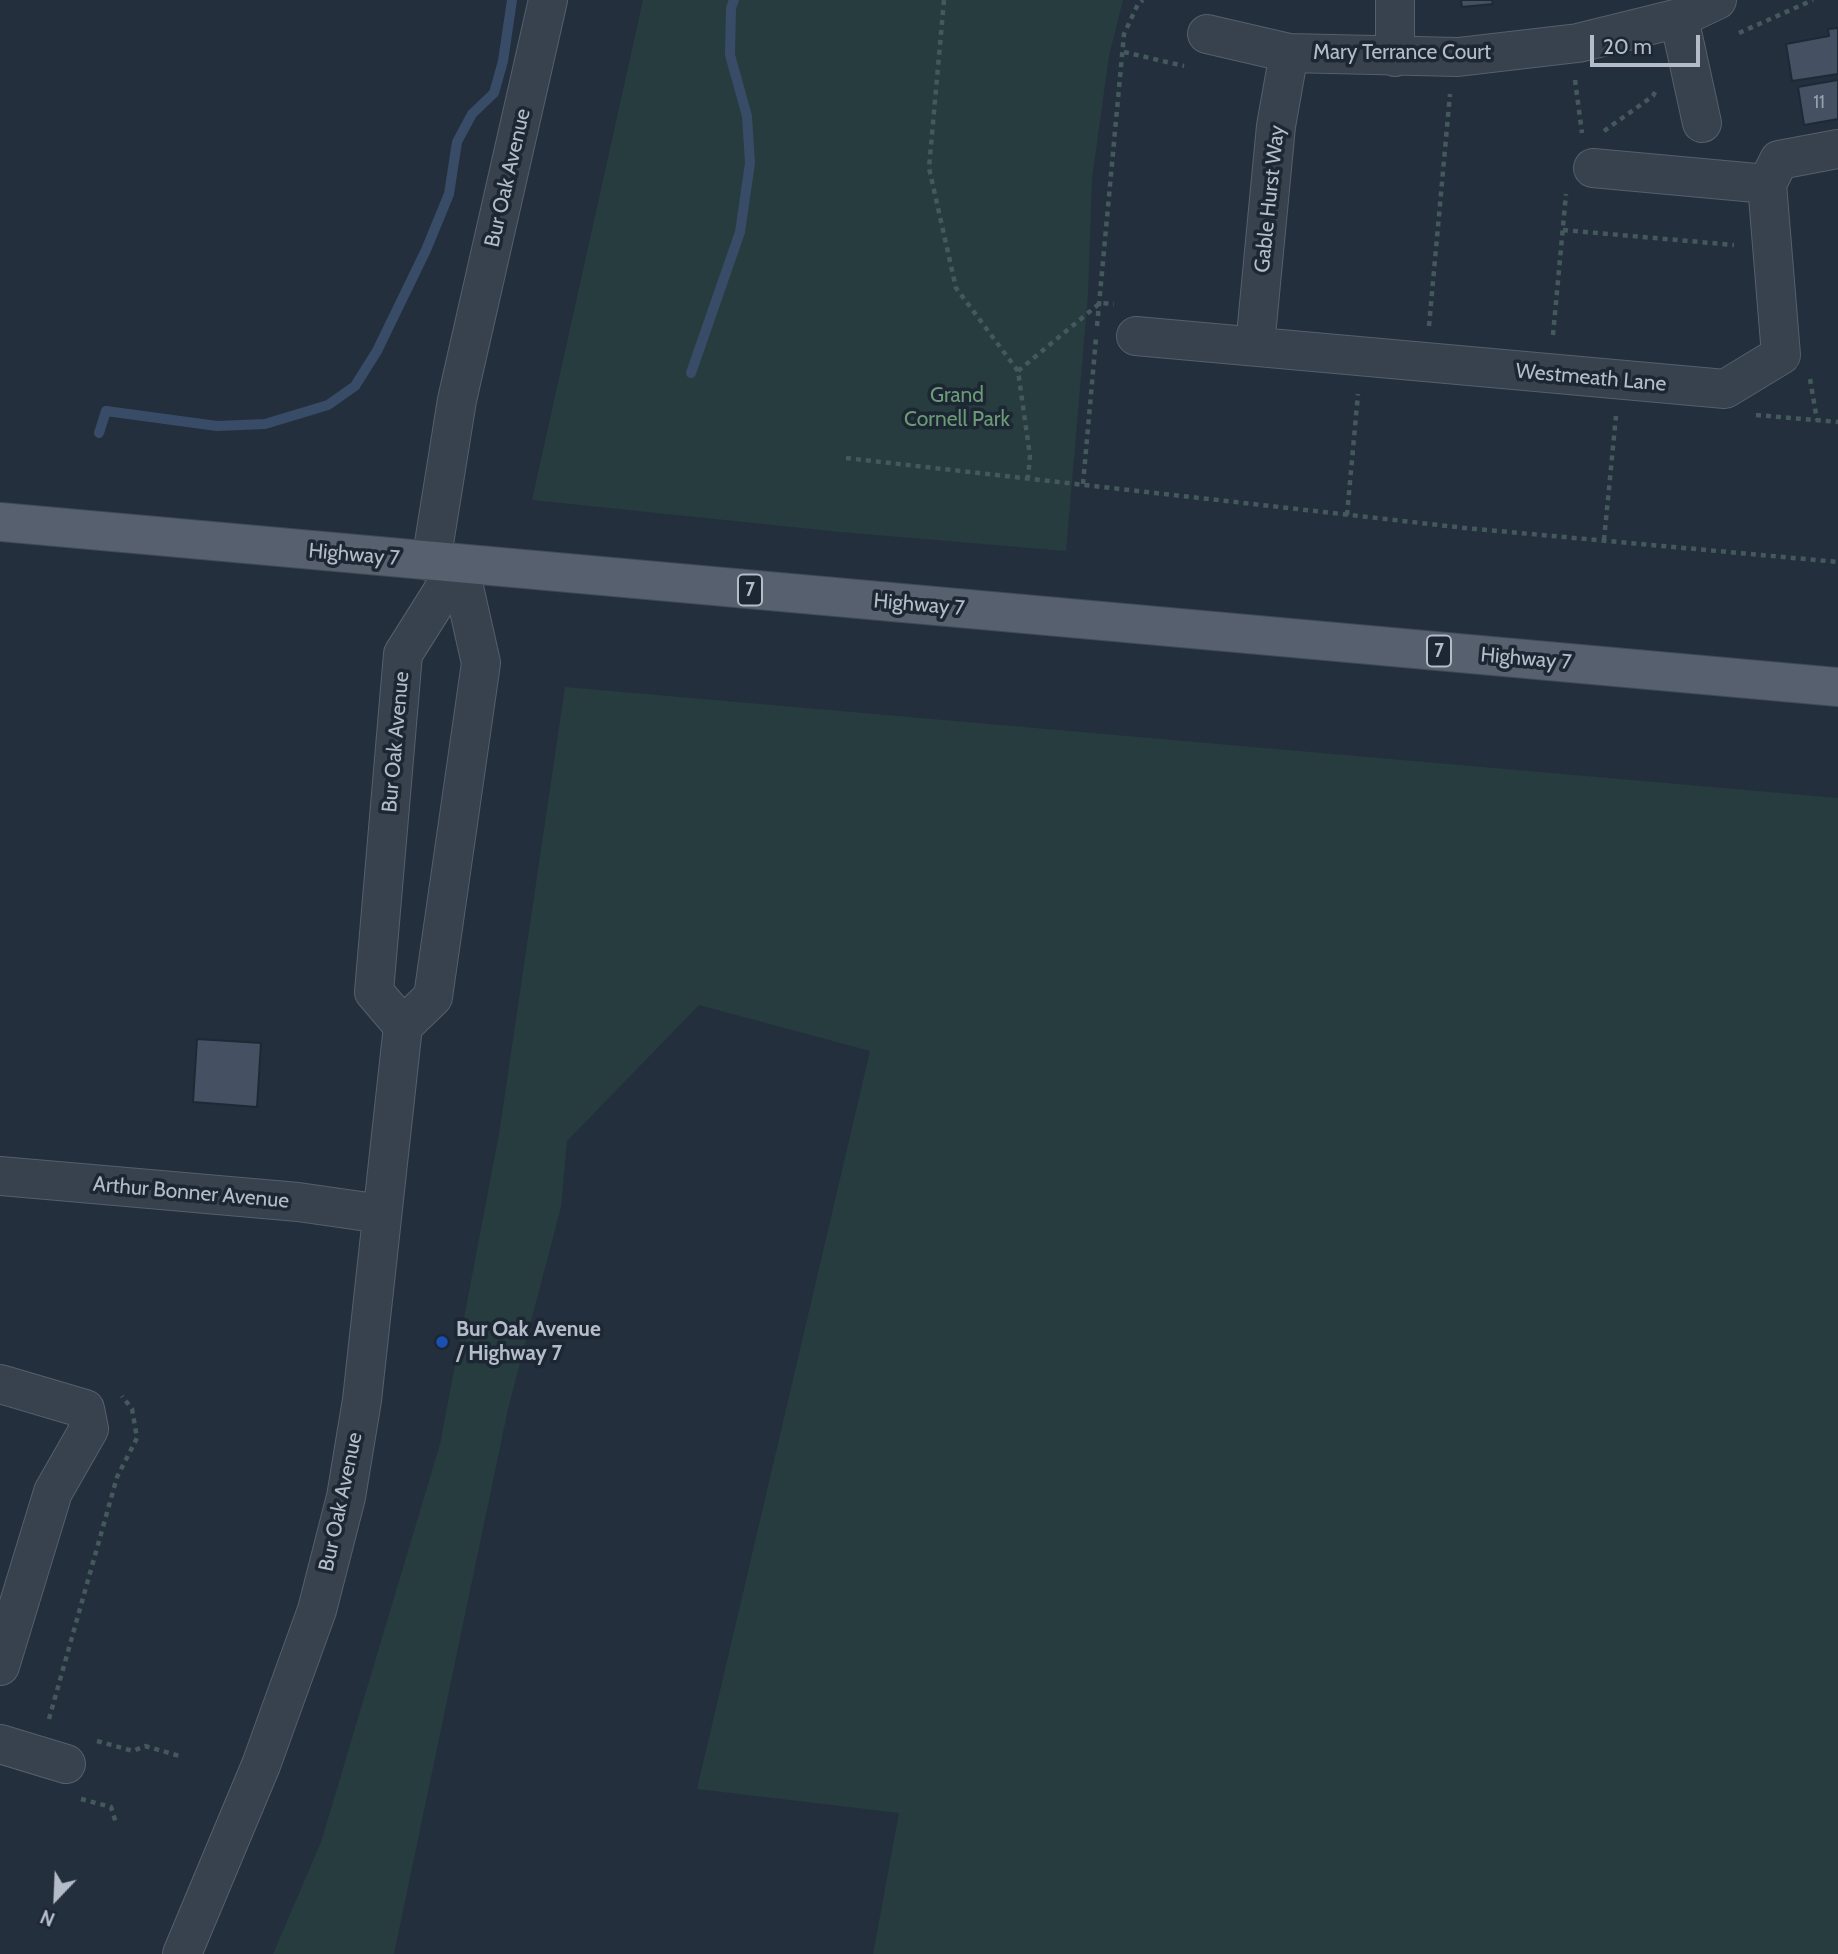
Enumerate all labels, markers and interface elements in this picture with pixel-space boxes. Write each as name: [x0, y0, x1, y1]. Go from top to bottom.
scale bar: [1593, 21, 1703, 65]
text: 20 m: [1603, 34, 1652, 59]
street label: Mary Terrance Court: [1313, 40, 1491, 66]
house number: 11: [1813, 92, 1825, 114]
street label: Bur Oak Avenue: [480, 106, 536, 250]
street label: Gable Hurst Way: [1250, 124, 1290, 274]
street label: Westmeath Lane: [1515, 359, 1667, 397]
park label: Grand Cornell Park: [904, 383, 1010, 433]
street label: Highway 7: [307, 538, 401, 572]
road number: 7: [738, 575, 762, 606]
street label: Highway 7: [872, 588, 966, 622]
road number: 7: [1427, 636, 1451, 666]
street label: Highway 7: [1479, 642, 1573, 676]
street label: Bur Oak Avenue: [377, 670, 415, 814]
street label: Arthur Bonner Avenue: [92, 1172, 290, 1214]
place label: Bur Oak Avenue / Highway 7: [456, 1317, 601, 1367]
marker: Bur Oak Avenue / Highway 7: [434, 1334, 450, 1350]
street label: Bur Oak Avenue: [314, 1430, 368, 1574]
north arrow: [21, 1863, 91, 1933]
text: N: [37, 1905, 58, 1931]

